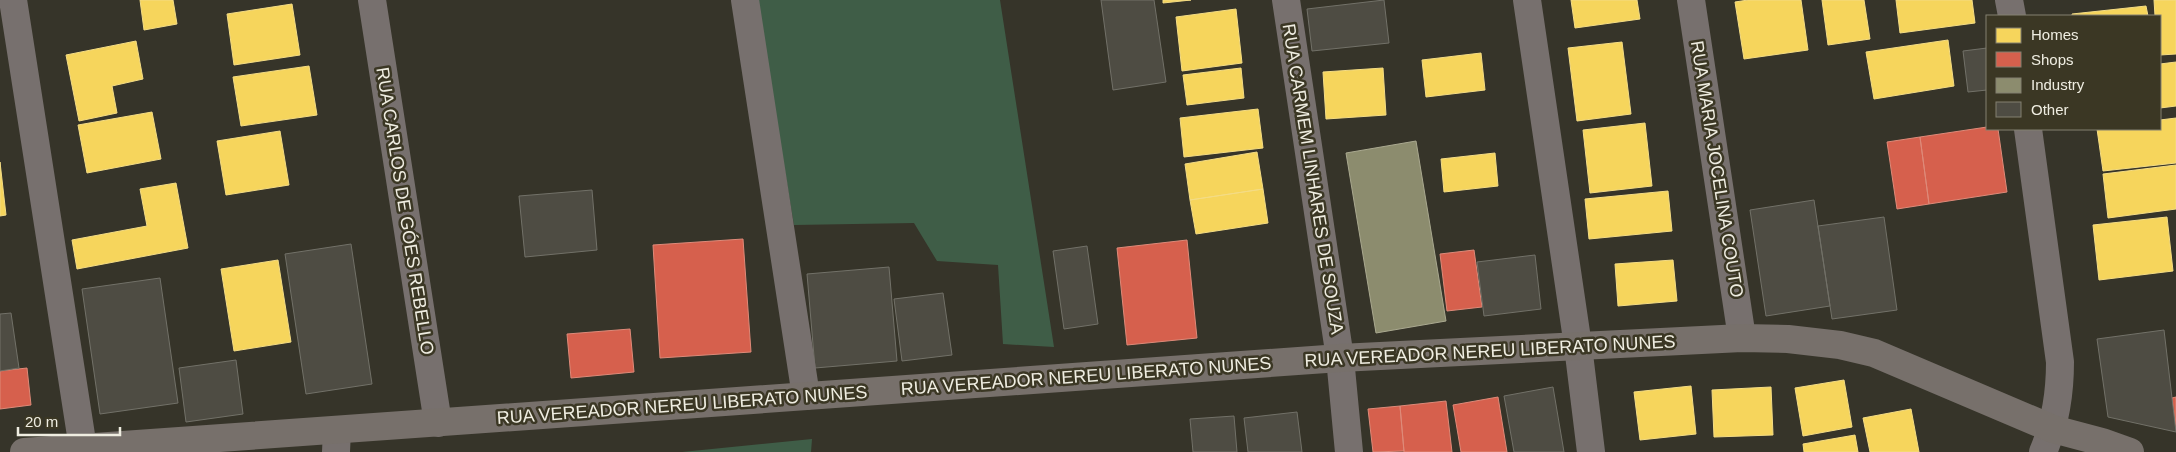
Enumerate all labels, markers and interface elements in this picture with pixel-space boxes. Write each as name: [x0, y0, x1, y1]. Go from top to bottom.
legend: [1986, 15, 2161, 130]
street label: RUA CARMEM LINHARES DE SOUZA: [1279, 22, 1347, 336]
text: Homes: [2031, 26, 2079, 43]
street label: RUA MARIA JOCELINA COUTO: [1687, 39, 1747, 299]
text: Shops: [2031, 51, 2074, 68]
street label: RUA CARLOS DE GÓES REBELLO: [372, 66, 439, 356]
text: Industry: [2031, 76, 2085, 93]
text: Other: [2031, 101, 2069, 118]
street label: RUA VEREADOR NEREU LIBERATO NUNES: [1304, 331, 1676, 371]
street label: RUA VEREADOR NEREU LIBERATO NUNES: [900, 353, 1272, 399]
street label: RUA VEREADOR NEREU LIBERATO NUNES: [496, 382, 868, 428]
scale bar: [18, 404, 120, 436]
text: 20 m: [25, 413, 58, 430]

